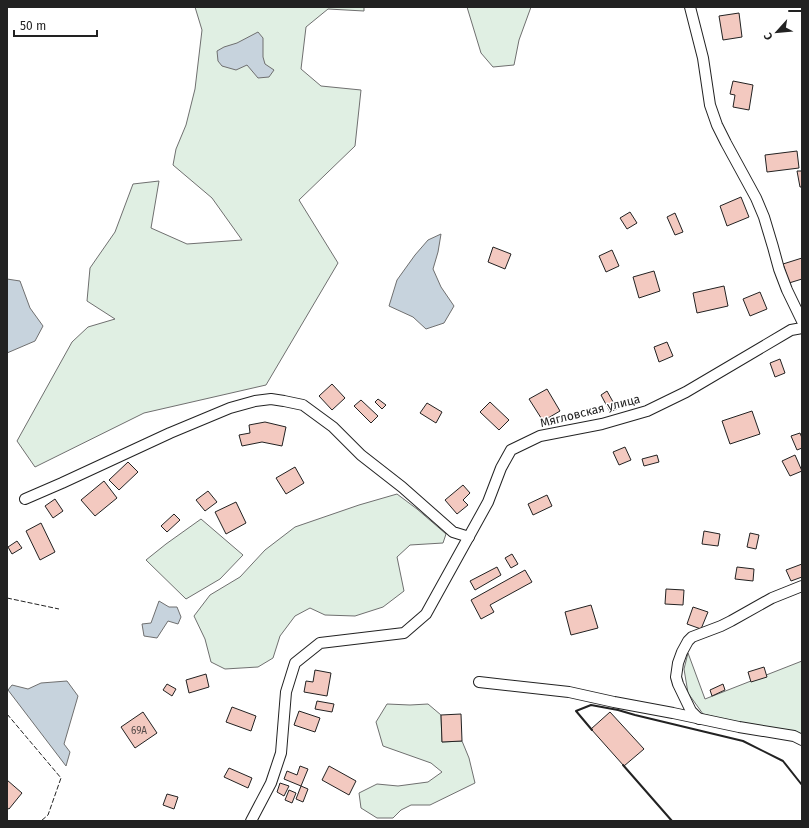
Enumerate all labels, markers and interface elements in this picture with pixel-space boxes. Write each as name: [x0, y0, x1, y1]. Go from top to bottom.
scale bar: [14, 12, 97, 38]
north arrow: [757, 12, 797, 52]
text: 50 m: [20, 19, 46, 33]
text: С: [761, 30, 776, 42]
street label: Мягловская улица: [538, 392, 642, 430]
house number: 69А: [131, 725, 147, 737]

